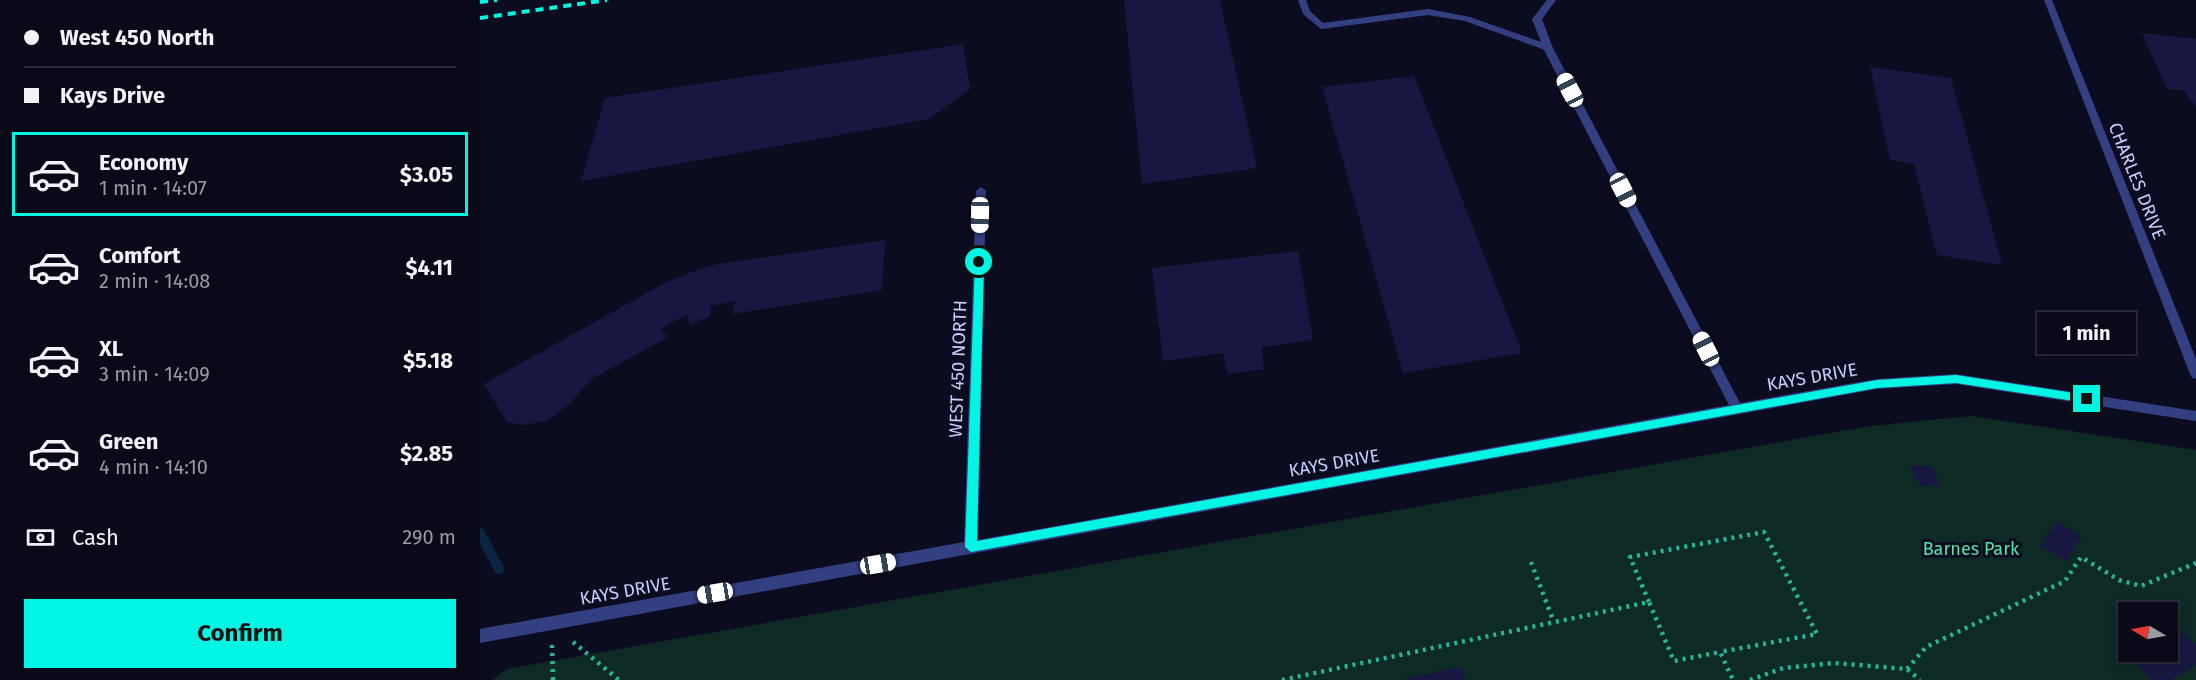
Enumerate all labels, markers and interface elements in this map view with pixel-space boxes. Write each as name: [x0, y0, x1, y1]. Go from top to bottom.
text: West 450 North: [60, 24, 214, 51]
car: [1554, 70, 1586, 110]
text: Kays Drive: [60, 82, 165, 109]
street label: CHARLES DRIVE: [2104, 119, 2170, 243]
icon: car: [27, 147, 81, 201]
text: Economy: [99, 149, 188, 176]
text: $3.05: [400, 161, 453, 188]
car: [1607, 170, 1639, 210]
text: 1 min · 14:07: [99, 176, 207, 200]
car: [971, 197, 989, 233]
icon: car: [27, 240, 81, 294]
text: Comfort: [99, 242, 180, 269]
route start: [965, 248, 992, 275]
text: $4.11: [405, 254, 453, 281]
text: 2 min · 14:08: [99, 269, 210, 293]
street label: WEST 450 NORTH: [945, 300, 971, 438]
callout: 1 min: [2038, 312, 2136, 354]
text: 1 min: [2062, 321, 2111, 345]
car: [1690, 329, 1722, 369]
icon: car: [27, 333, 81, 387]
text: XL: [99, 335, 123, 362]
text: $5.18: [403, 347, 453, 374]
street label: KAYS DRIVE: [1765, 358, 1859, 396]
text: 3 min · 14:09: [99, 362, 210, 386]
route end: [2073, 385, 2100, 412]
icon: car: [27, 426, 81, 480]
text: Green: [99, 428, 158, 455]
text: $2.85: [400, 440, 453, 467]
street label: KAYS DRIVE: [1287, 444, 1381, 482]
text: 4 min · 14:10: [99, 455, 208, 479]
icon: cash: [24, 521, 57, 554]
text: Cash: [72, 524, 119, 551]
text: 290 m: [402, 525, 456, 549]
park label: Barnes Park: [1923, 538, 2020, 560]
car: [859, 552, 897, 576]
street label: KAYS DRIVE: [578, 572, 672, 610]
car: [696, 581, 734, 605]
button: Confirm: [24, 599, 456, 668]
north arrow: [2118, 602, 2178, 662]
map controls: [2118, 602, 2178, 662]

